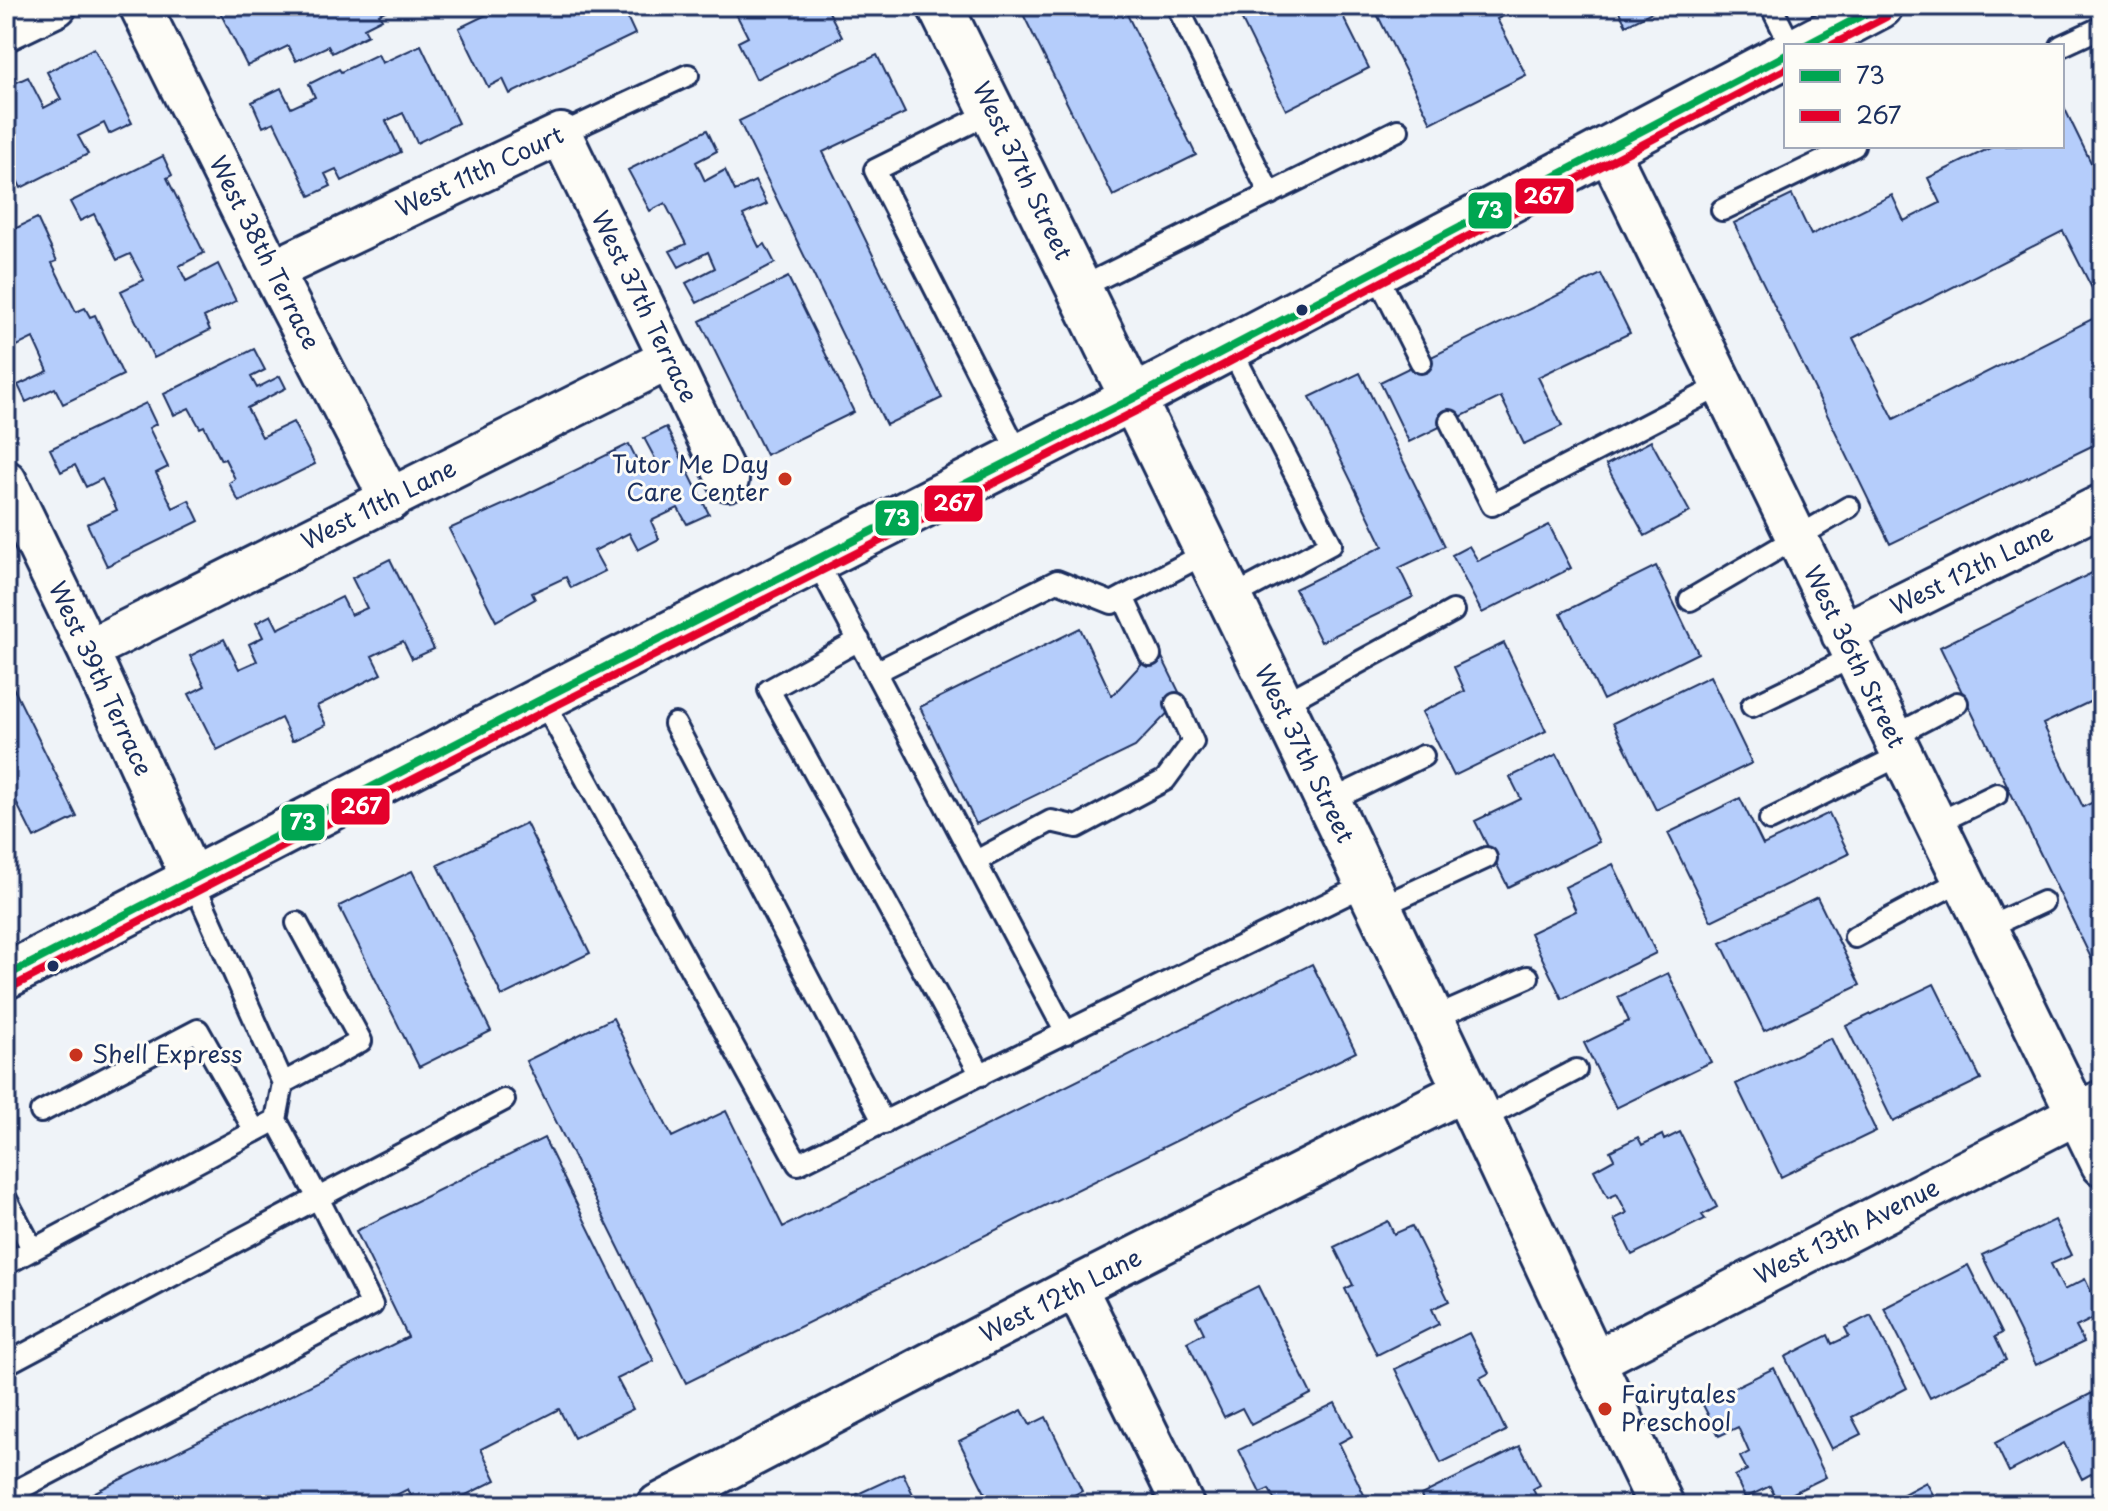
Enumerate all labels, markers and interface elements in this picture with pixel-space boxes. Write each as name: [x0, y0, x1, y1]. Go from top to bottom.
legend: [1784, 44, 2064, 148]
text: 73: [1856, 56, 1885, 92]
street label: West 37th Street: [965, 75, 1083, 266]
text: 267: [1856, 96, 1902, 132]
street label: West 11th Court: [389, 115, 569, 225]
street label: West 38th Terrace: [201, 149, 330, 355]
line badge: 267: [1514, 177, 1575, 215]
text: 267: [1523, 178, 1565, 211]
line badge: 73: [1467, 191, 1513, 230]
text: 73: [1477, 192, 1503, 225]
street label: West 37th Terrace: [584, 204, 708, 408]
unlabelled marker: [1294, 302, 1310, 318]
place label: Tutor Me Day Care Center: [612, 445, 770, 509]
street label: West 11th Lane: [294, 449, 462, 558]
marker: Tutor Me Day Care Center: [776, 470, 794, 488]
line badge: 267: [923, 484, 984, 523]
text: 267: [933, 485, 975, 518]
line badge: 73: [874, 499, 920, 537]
text: 73: [884, 500, 910, 533]
street label: West 12th Lane: [1883, 513, 2059, 623]
street label: West 36th Street: [1796, 559, 1916, 754]
street label: West 39th Terrace: [41, 575, 163, 782]
street label: West 37th Street: [1247, 658, 1365, 849]
line badge: 267: [330, 787, 391, 826]
text: 267: [340, 788, 382, 821]
line badge: 73: [280, 803, 326, 842]
text: 73: [290, 804, 316, 837]
unlabelled marker: [45, 958, 61, 974]
place label: Shell Express: [92, 1035, 242, 1071]
marker: Shell Express: [67, 1046, 85, 1064]
street label: West 13th Avenue: [1747, 1168, 1945, 1292]
street label: West 12th Lane: [973, 1238, 1147, 1351]
place label: Fairytales Preschool: [1621, 1375, 1736, 1439]
marker: Fairytales Preschool: [1596, 1400, 1614, 1418]

